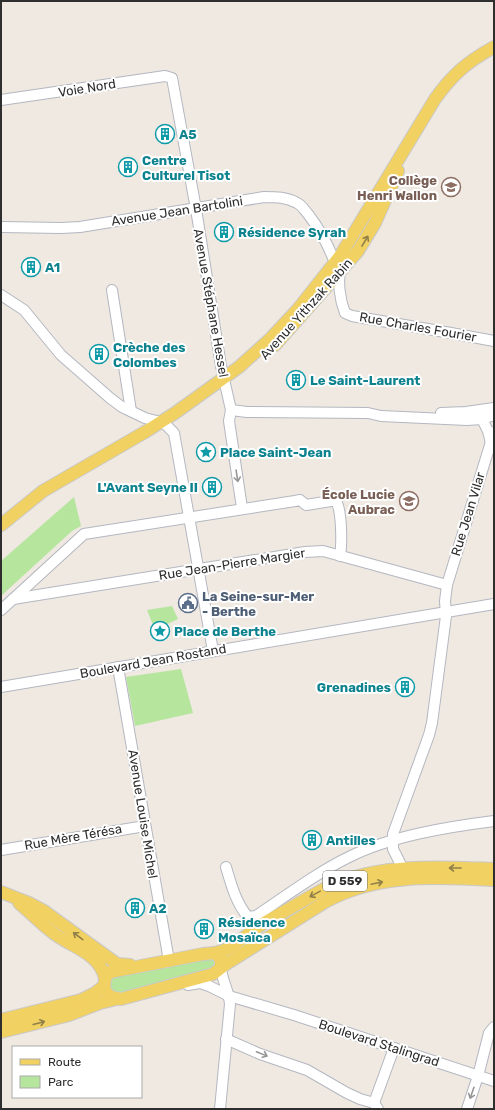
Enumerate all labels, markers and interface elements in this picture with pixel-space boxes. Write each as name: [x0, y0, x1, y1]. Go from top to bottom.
street label: Voie Nord: [57, 76, 117, 100]
building icon: A5: [154, 123, 176, 145]
place label: A5: [179, 127, 197, 142]
place label: Centre Culturel Tisot: [142, 153, 230, 183]
building icon: Centre Culturel Tisot: [117, 156, 139, 178]
place label: Collège Henri Wallon: [357, 173, 437, 203]
school or university icon: Collège Henri Wallon: [440, 176, 462, 198]
street label: Avenue Jean Bartolini: [110, 193, 244, 229]
building icon: Résidence Syrah: [213, 221, 235, 243]
place label: Résidence Syrah: [238, 225, 346, 240]
street label: Avenue Stéphane Hessel: [191, 228, 231, 378]
one-way arrow: [361, 235, 369, 247]
street label: Avenue Yithzak Rabin: [257, 255, 355, 363]
building icon: A1: [20, 256, 42, 278]
place label: A1: [45, 260, 60, 275]
street label: Rue Charles Fourier: [358, 309, 478, 345]
place label: Crèche des Colombes: [113, 340, 185, 370]
building icon: Crèche des Colombes: [88, 343, 110, 365]
building icon: Le Saint-Laurent: [285, 369, 307, 391]
place label: Le Saint-Laurent: [310, 373, 420, 388]
place icon: Place Saint-Jean: [195, 441, 217, 463]
place label: Place Saint-Jean: [220, 445, 331, 460]
one-way arrow: [233, 469, 241, 482]
street label: Rue Jean Vilar: [448, 470, 488, 558]
building icon: L'Avant Seyne II: [201, 476, 223, 498]
place label: L'Avant Seyne II: [97, 480, 198, 495]
place label: École Lucie Aubrac: [322, 487, 395, 517]
school or university icon: École Lucie Aubrac: [398, 490, 420, 512]
street label: Rue Jean-Pierre Margier: [158, 545, 306, 584]
place label: La Seine-sur-Mer - Berthe: [202, 589, 314, 619]
public building icon: La Seine-sur-Mer - Berthe: [177, 592, 199, 614]
place icon: Place de Berthe: [149, 620, 171, 642]
place label: Place de Berthe: [174, 624, 276, 639]
street label: Boulevard Jean Rostand: [79, 641, 227, 681]
building icon: Grenadines: [394, 676, 416, 698]
place label: Grenadines: [317, 680, 391, 695]
street label: Avenue Louise Michel: [125, 748, 161, 880]
street label: Rue Mère Térésa: [23, 821, 123, 853]
building icon: Antilles: [301, 829, 323, 851]
place label: Antilles: [326, 833, 376, 848]
one-way arrow: [449, 864, 462, 872]
road number: D 559: [323, 871, 367, 891]
one-way arrow: [370, 878, 383, 886]
one-way arrow: [310, 891, 322, 899]
building icon: A2: [124, 897, 146, 919]
place label: A2: [149, 901, 167, 916]
place label: Résidence Mosaïca: [218, 915, 285, 945]
building icon: Résidence Mosaïca: [193, 918, 215, 940]
one-way arrow: [73, 932, 84, 940]
street label: Boulevard Stalingrad: [316, 1016, 441, 1071]
one-way arrow: [32, 1019, 45, 1026]
legend: [12, 1046, 142, 1098]
one-way arrow: [256, 1051, 268, 1059]
text: Route: [48, 1055, 82, 1069]
text: Parc: [48, 1075, 74, 1089]
one-way arrow: [468, 1086, 475, 1099]

